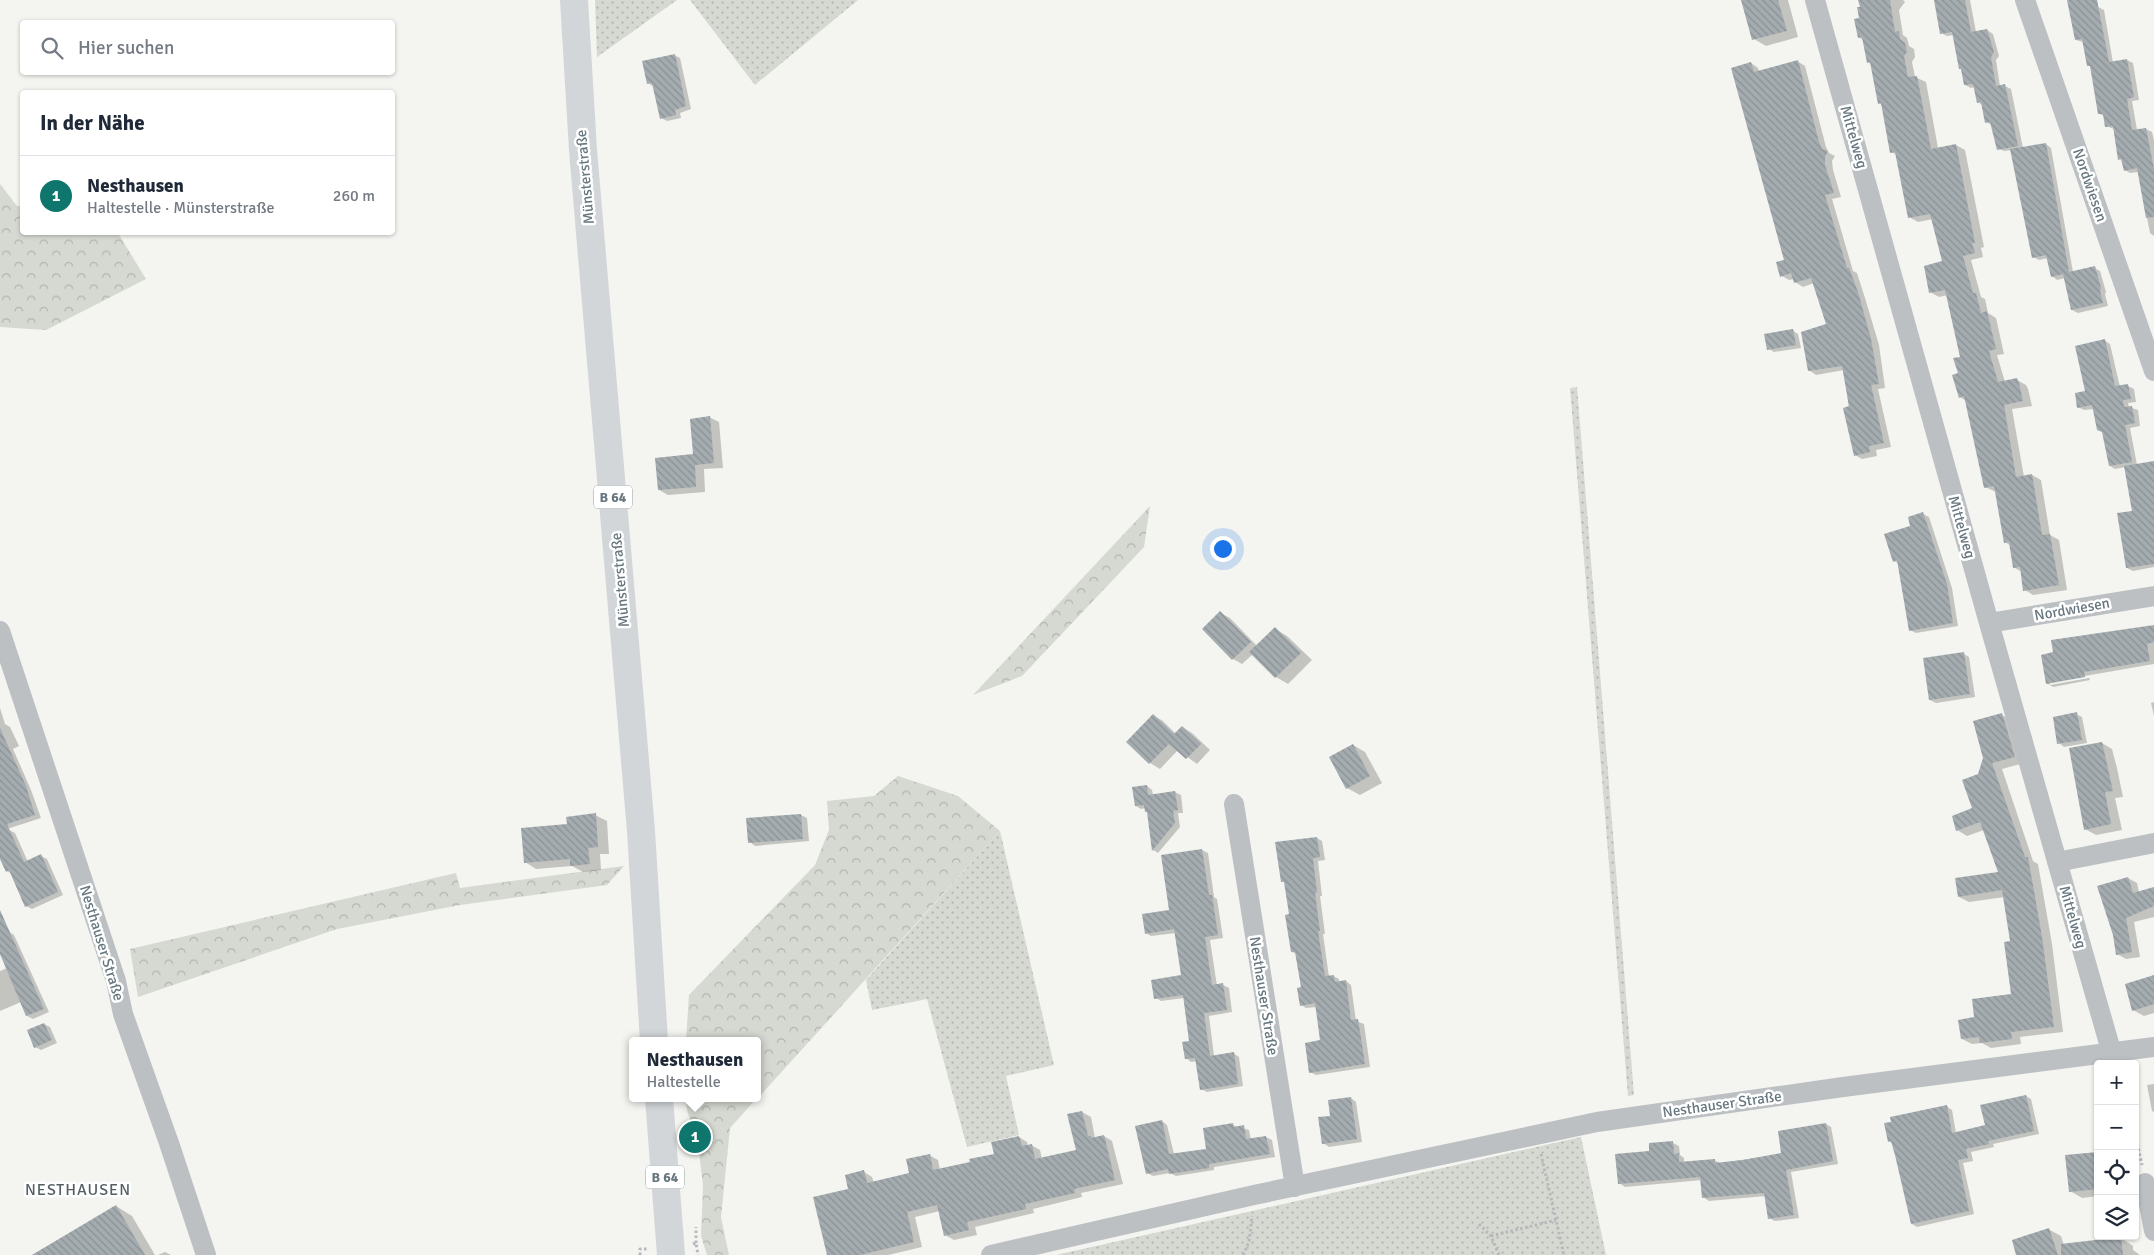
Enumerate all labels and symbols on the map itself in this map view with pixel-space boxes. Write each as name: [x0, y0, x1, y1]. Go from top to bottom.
street label: Mittelweg: [1836, 104, 1872, 170]
street label: Münsterstraße: [572, 129, 598, 225]
street label: Nordwiesen: [2069, 146, 2111, 224]
road number: B 64: [594, 486, 632, 508]
street label: Mittelweg: [1944, 494, 1980, 560]
street label: Münsterstraße: [607, 532, 633, 628]
your location: [1210, 536, 1236, 562]
street label: Nordwiesen: [2033, 594, 2111, 624]
street label: Nesthauser Straße: [76, 883, 128, 1003]
street label: Mittelweg: [2055, 884, 2091, 950]
street label: Nesthauser Straße: [1246, 935, 1282, 1057]
street label: Nesthauser Straße: [1661, 1087, 1783, 1121]
pin: 1: [679, 1118, 711, 1156]
road number: B 64: [646, 1166, 684, 1188]
district label: NESTHAUSEN: [25, 1180, 131, 1200]

